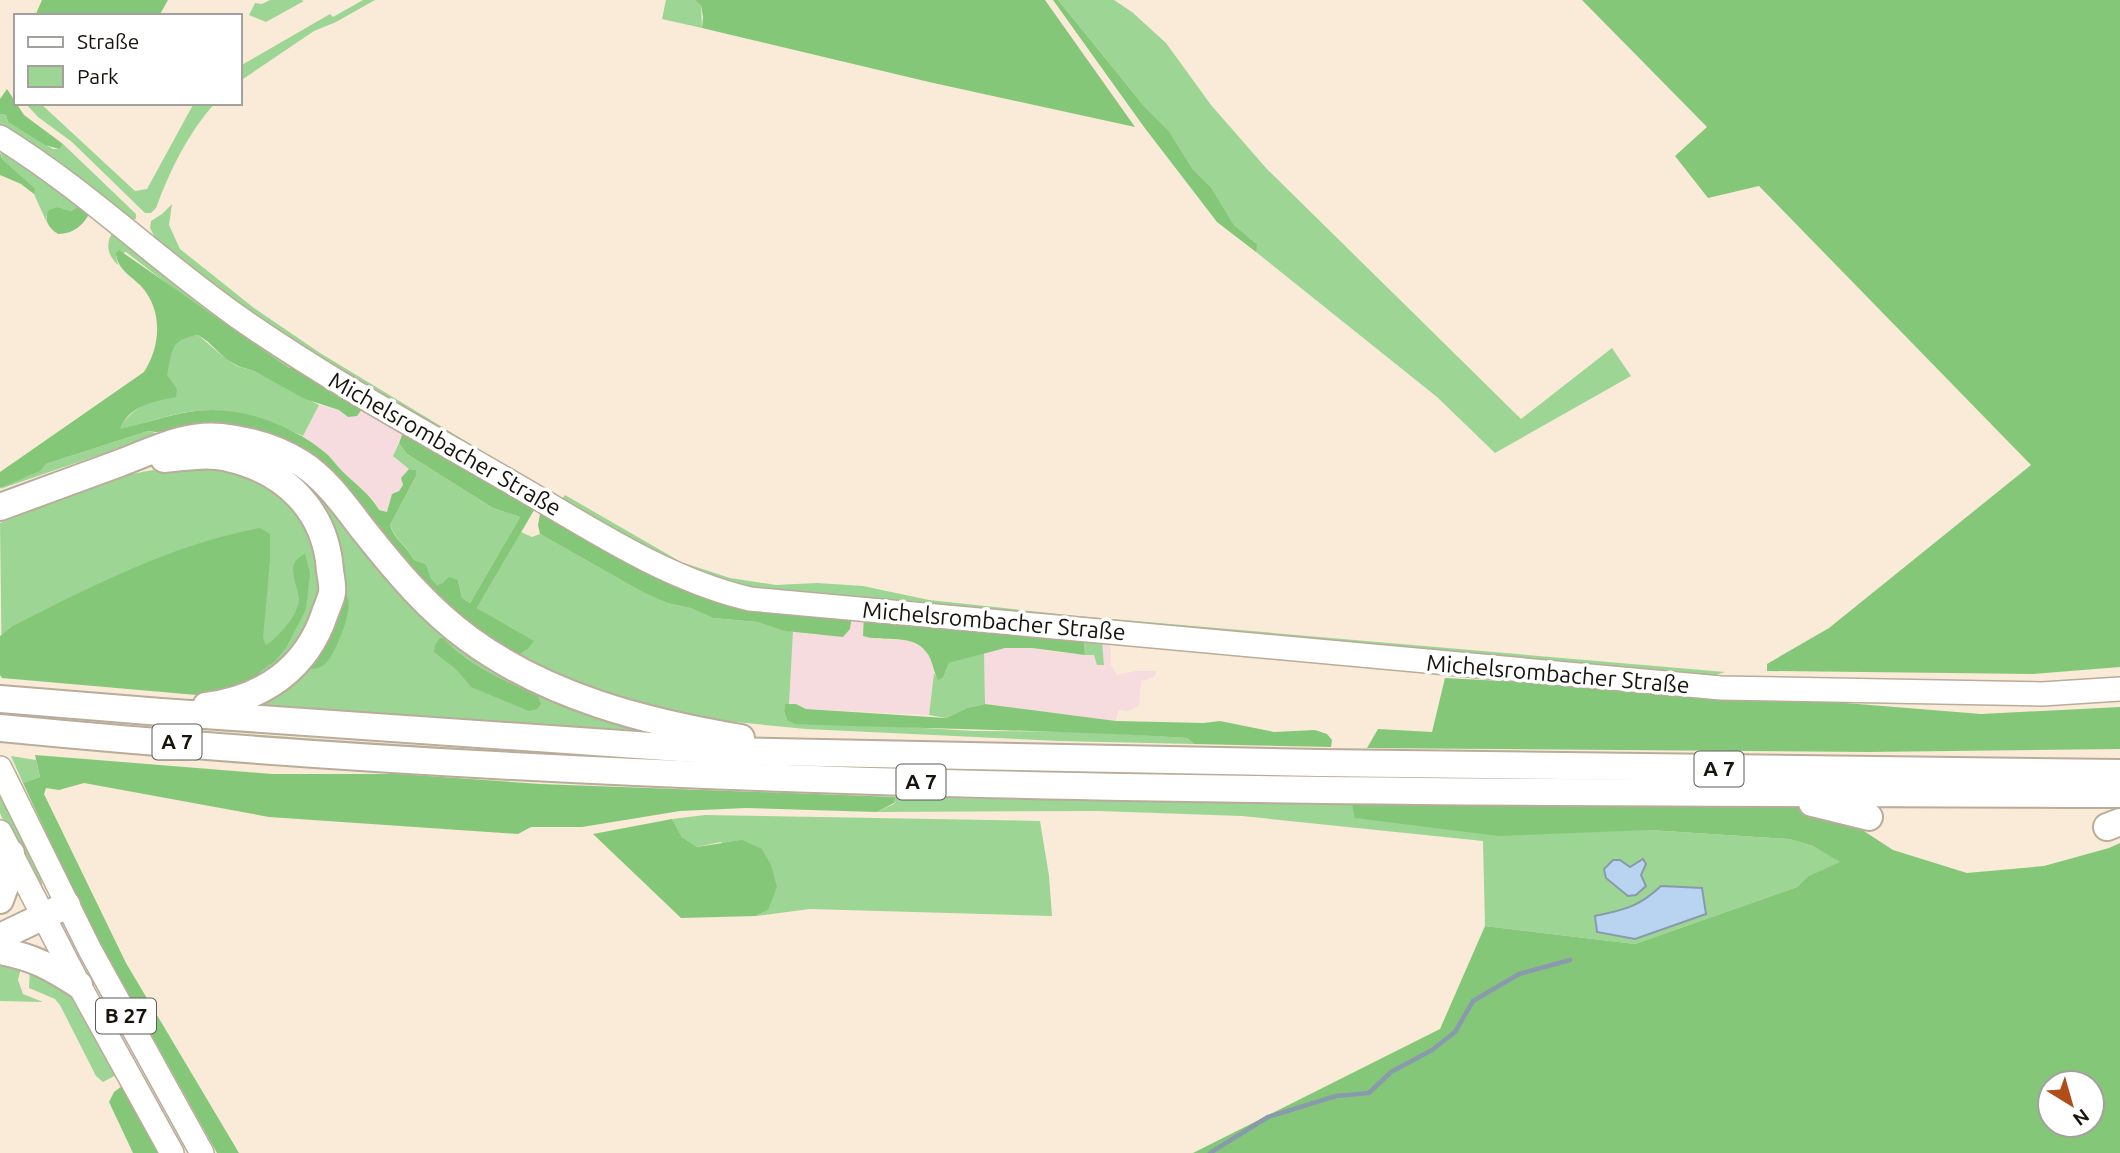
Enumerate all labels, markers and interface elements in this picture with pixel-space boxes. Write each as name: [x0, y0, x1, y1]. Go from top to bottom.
legend: [14, 14, 242, 105]
text: Straße: [77, 29, 139, 53]
text: Park: [77, 64, 119, 88]
street label: Michelsrombacher Straße: [325, 367, 566, 520]
street label: Michelsrombacher Straße: [861, 597, 1127, 644]
street label: Michelsrombacher Straße: [1425, 650, 1691, 697]
road number: A 7: [152, 724, 202, 760]
road number: A 7: [1694, 752, 1744, 786]
road number: A 7: [897, 764, 946, 800]
road number: B 27: [96, 998, 156, 1034]
north arrow: [2036, 1069, 2106, 1139]
text: N: [2069, 1105, 2094, 1131]

